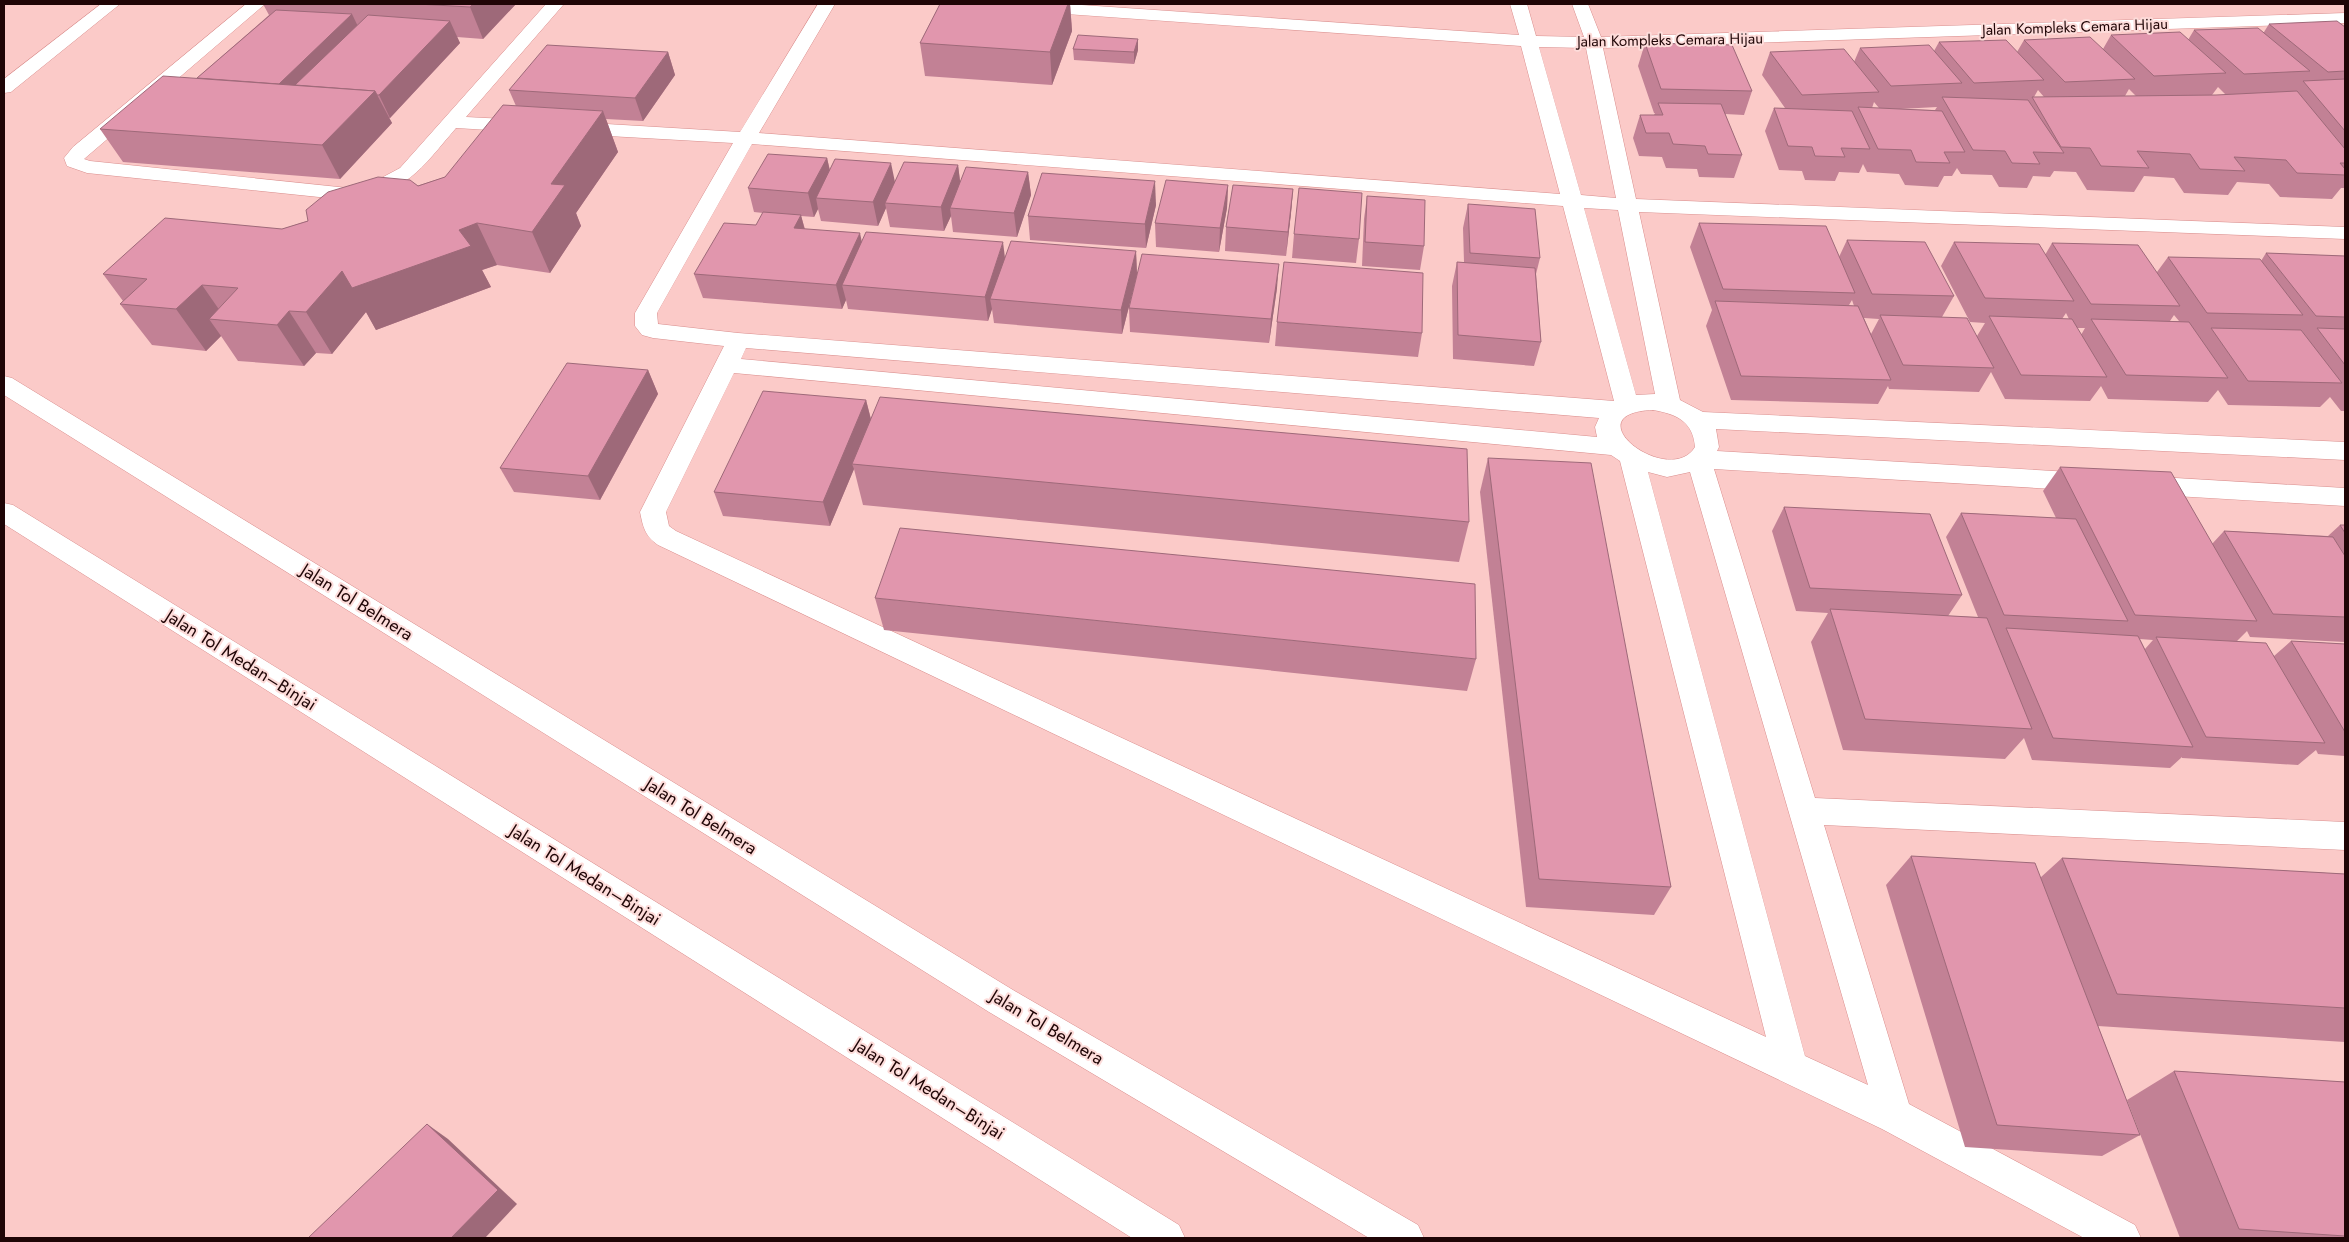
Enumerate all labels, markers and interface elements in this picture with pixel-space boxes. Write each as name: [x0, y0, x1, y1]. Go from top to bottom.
street label: Jalan Kompleks Cemara Hijau: [1980, 13, 2168, 41]
street label: Jalan Kompleks Cemara Hijau: [1575, 27, 1763, 53]
street label: Jalan Tol Belmera: [294, 556, 418, 647]
street label: Jalan Tol Medan–Binjai: [159, 602, 322, 717]
street label: Jalan Tol Belmera: [638, 770, 762, 861]
street label: Jalan Tol Medan–Binjai: [503, 817, 666, 932]
street label: Jalan Tol Belmera: [984, 982, 1109, 1071]
street label: Jalan Tol Medan–Binjai: [847, 1031, 1010, 1146]

